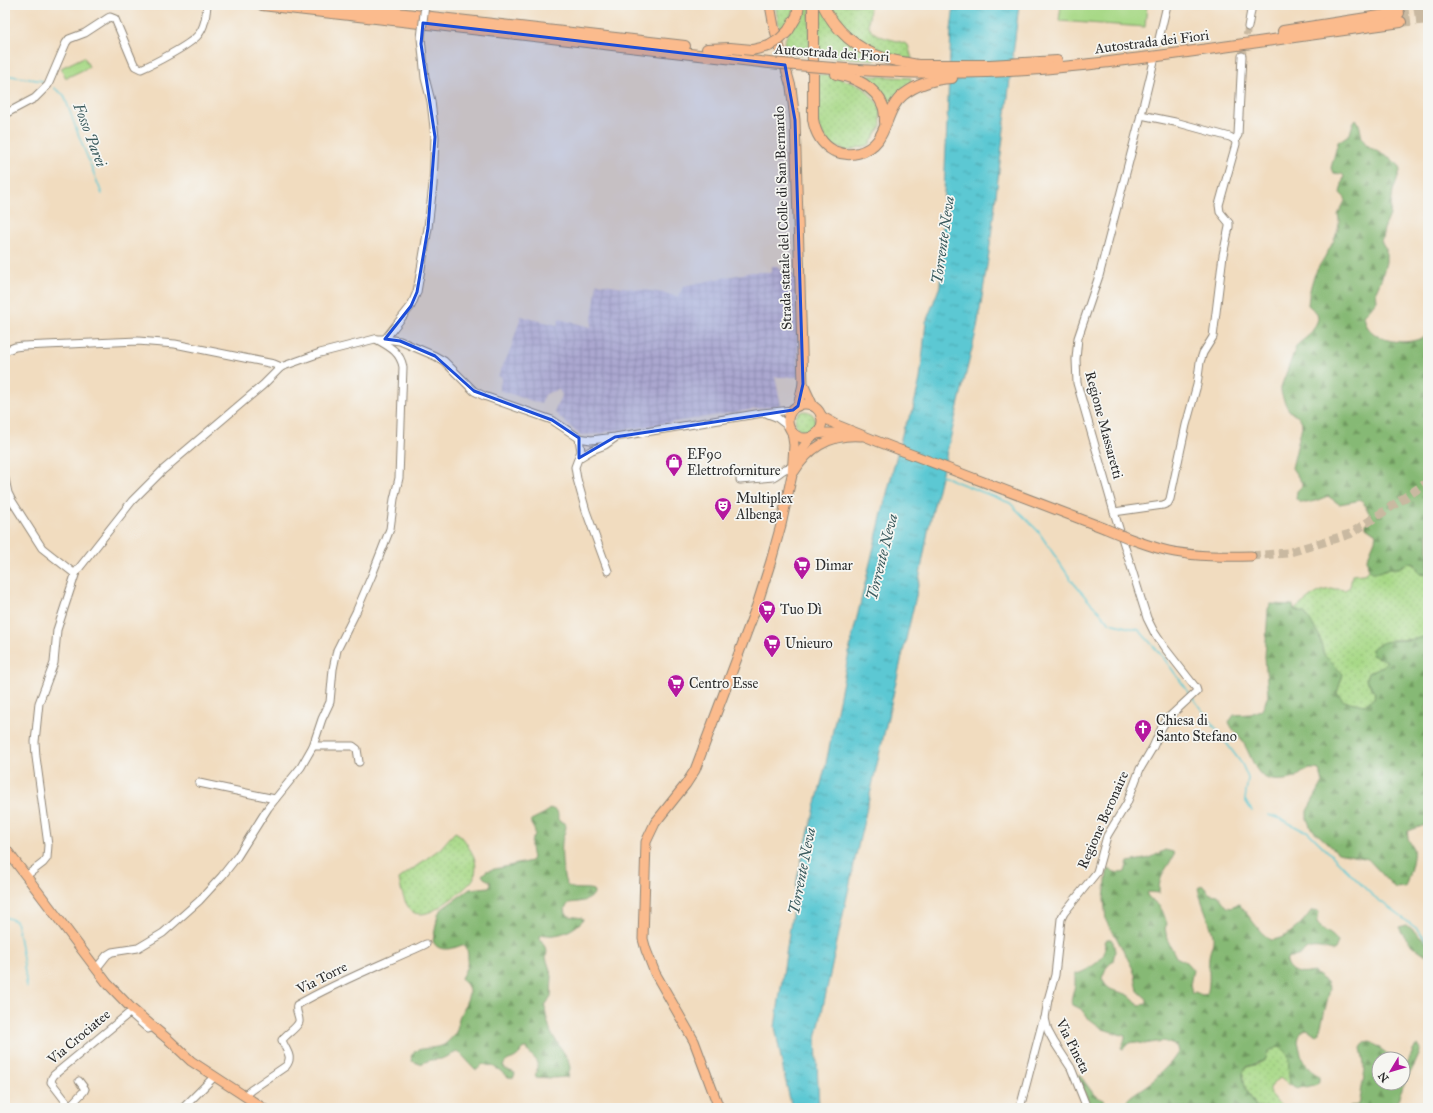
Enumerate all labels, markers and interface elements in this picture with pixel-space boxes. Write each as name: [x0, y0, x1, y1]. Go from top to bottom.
street label: Autostrada dei Fiori: [1093, 27, 1210, 58]
street label: Autostrada dei Fiori: [773, 40, 890, 65]
water label: Fosso Parei: [69, 100, 111, 170]
street label: Strada statale del Colle di San Bernardo: [771, 106, 795, 330]
water label: Torrente Neva: [928, 195, 958, 285]
street label: Regione Massaretti: [1081, 369, 1127, 481]
place label: EF90 Elettroforniture: [687, 446, 781, 479]
shop icon: EF90 Elettroforniture: [664, 452, 684, 477]
place label: Multiplex Albenga: [735, 490, 794, 523]
theatre icon: Multiplex Albenga: [713, 496, 733, 521]
water label: Torrente Neva: [863, 512, 901, 602]
supermarket icon: Dimar: [792, 555, 812, 580]
place label: Dimar: [815, 557, 854, 574]
supermarket icon: Tuo Dì: [757, 599, 777, 624]
place label: Tuo Dì: [780, 601, 822, 618]
supermarket icon: Unieuro: [762, 633, 782, 658]
place label: Unieuro: [785, 635, 833, 652]
supermarket icon: Centro Esse: [666, 673, 686, 698]
place label: Centro Esse: [689, 675, 758, 692]
place label: Chiesa di Santo Stefano: [1156, 712, 1237, 745]
church icon: Chiesa di Santo Stefano: [1133, 718, 1153, 743]
street label: Regione Beronaire: [1074, 768, 1132, 872]
water label: Torrente Neva: [785, 826, 819, 916]
street label: Via Torre: [293, 958, 350, 998]
street label: Via Crociatee: [43, 1006, 114, 1069]
street label: Via Pineta: [1052, 1015, 1094, 1076]
north arrow: [1371, 1051, 1411, 1091]
text: N: [1375, 1069, 1392, 1085]

